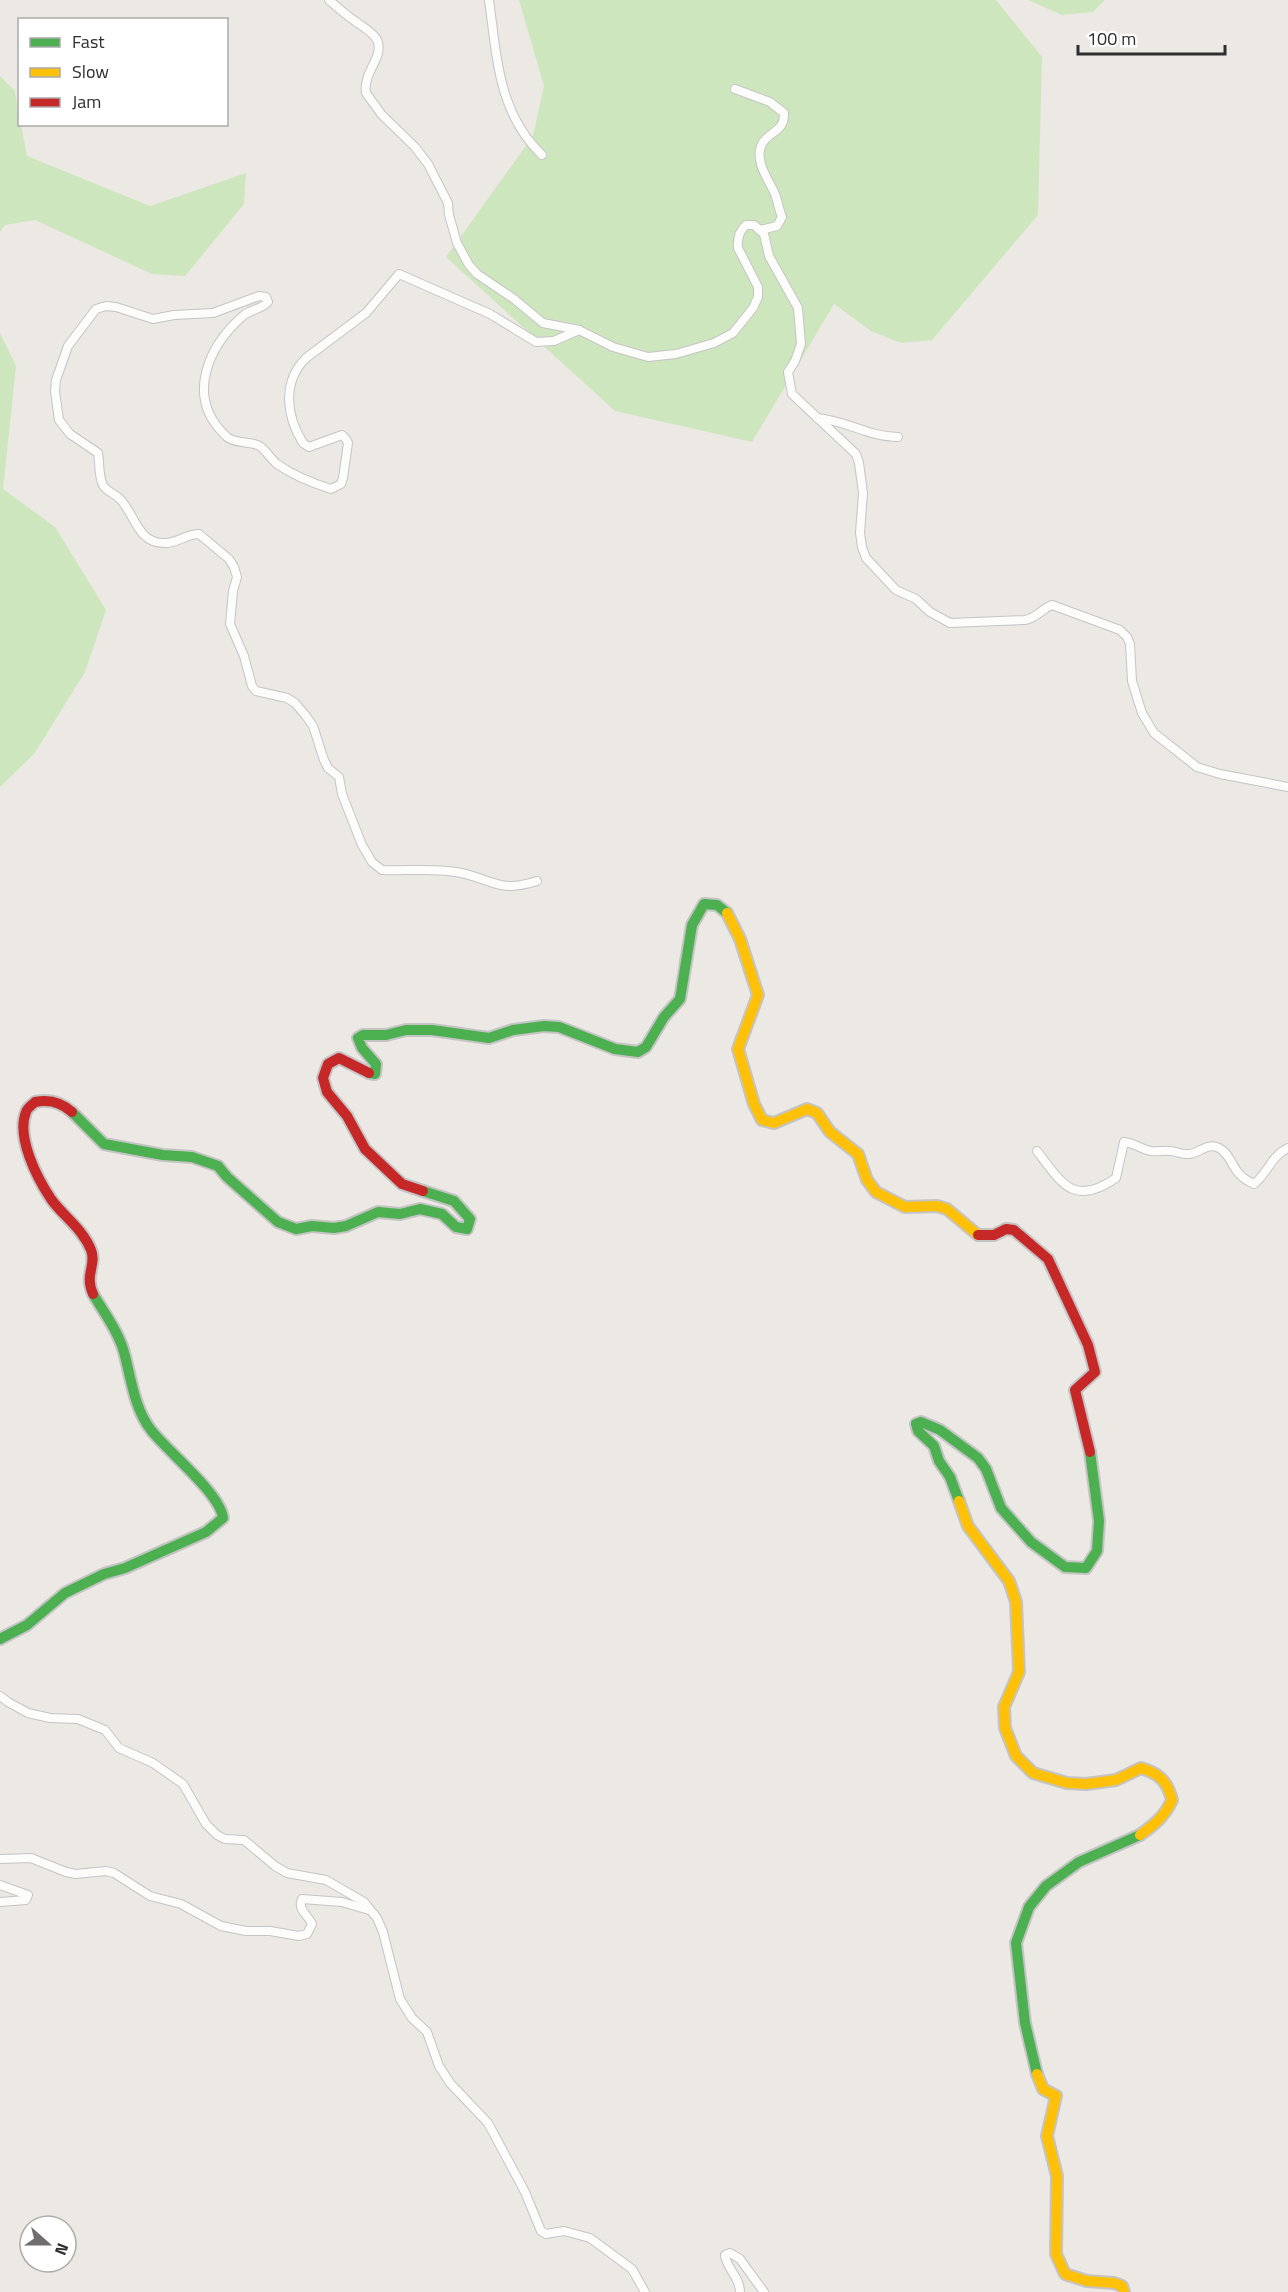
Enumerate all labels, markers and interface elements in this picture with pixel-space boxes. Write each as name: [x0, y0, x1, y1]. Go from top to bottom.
legend: [18, 18, 228, 126]
scale bar: [1078, 18, 1225, 56]
text: 100 m: [1087, 25, 1136, 52]
text: Fast: [72, 28, 105, 55]
text: Slow: [72, 58, 109, 85]
text: Jam: [72, 88, 101, 115]
north arrow: [18, 2214, 78, 2274]
text: N: [49, 2240, 75, 2259]

